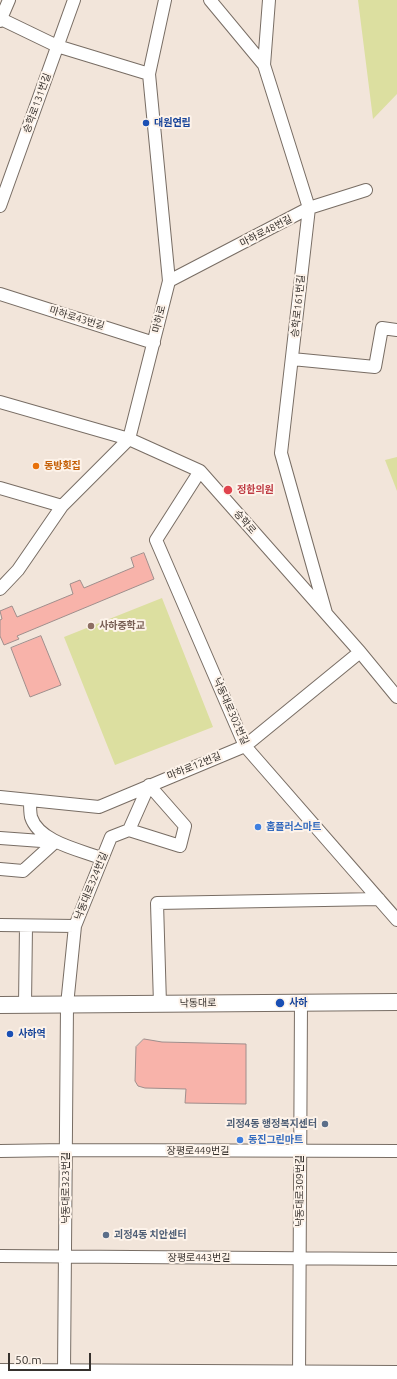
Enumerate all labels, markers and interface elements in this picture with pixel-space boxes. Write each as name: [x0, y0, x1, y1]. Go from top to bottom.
street label: 승학로131번길: [21, 71, 53, 135]
place label: 대원연립: [154, 117, 191, 129]
marker: 대원연립: [141, 118, 151, 128]
street label: 마하로48번길: [238, 213, 294, 249]
street label: 승학로161번길: [289, 274, 307, 338]
street label: 마하로43번길: [48, 304, 106, 332]
street label: 마하로: [150, 304, 168, 334]
place label: 동방횟집: [44, 460, 81, 472]
marker: 동방횟집: [31, 461, 41, 471]
marker: 정한의원: [222, 484, 234, 496]
place label: 정한의원: [237, 484, 274, 496]
street label: 승학로: [231, 508, 259, 536]
place label: 사하중학교: [99, 620, 145, 632]
marker: 사하중학교: [86, 621, 96, 631]
street label: 낙동대로302번길: [211, 676, 251, 746]
street label: 마하로12번길: [165, 750, 223, 782]
place label: 홈플러스마트: [266, 821, 321, 833]
marker: 홈플러스마트: [253, 822, 263, 832]
street label: 낙동대로324번길: [72, 850, 110, 922]
street label: 낙동대로: [179, 997, 217, 1009]
marker: 사하: [274, 997, 286, 1009]
place label: 사하: [289, 997, 307, 1009]
place label: 사하역: [18, 1028, 46, 1040]
marker: 사하역: [5, 1029, 15, 1039]
place label: 괴정4동 행정복지센터: [226, 1118, 317, 1130]
marker: 괴정4동 행정복지센터: [320, 1119, 330, 1129]
place label: 동진그린마트: [248, 1134, 303, 1146]
marker: 동진그린마트: [235, 1135, 245, 1145]
street label: 장평로449번길: [167, 1145, 229, 1157]
street label: 낙동대로323번길: [60, 1152, 72, 1224]
street label: 낙동대로309번길: [294, 1155, 306, 1227]
place label: 괴정4동 치안센터: [114, 1229, 186, 1241]
marker: 괴정4동 치안센터: [101, 1230, 111, 1240]
street label: 장평로443번길: [168, 1252, 230, 1264]
scale bar: [10, 1345, 93, 1371]
text: 50 m: [15, 1353, 42, 1366]

